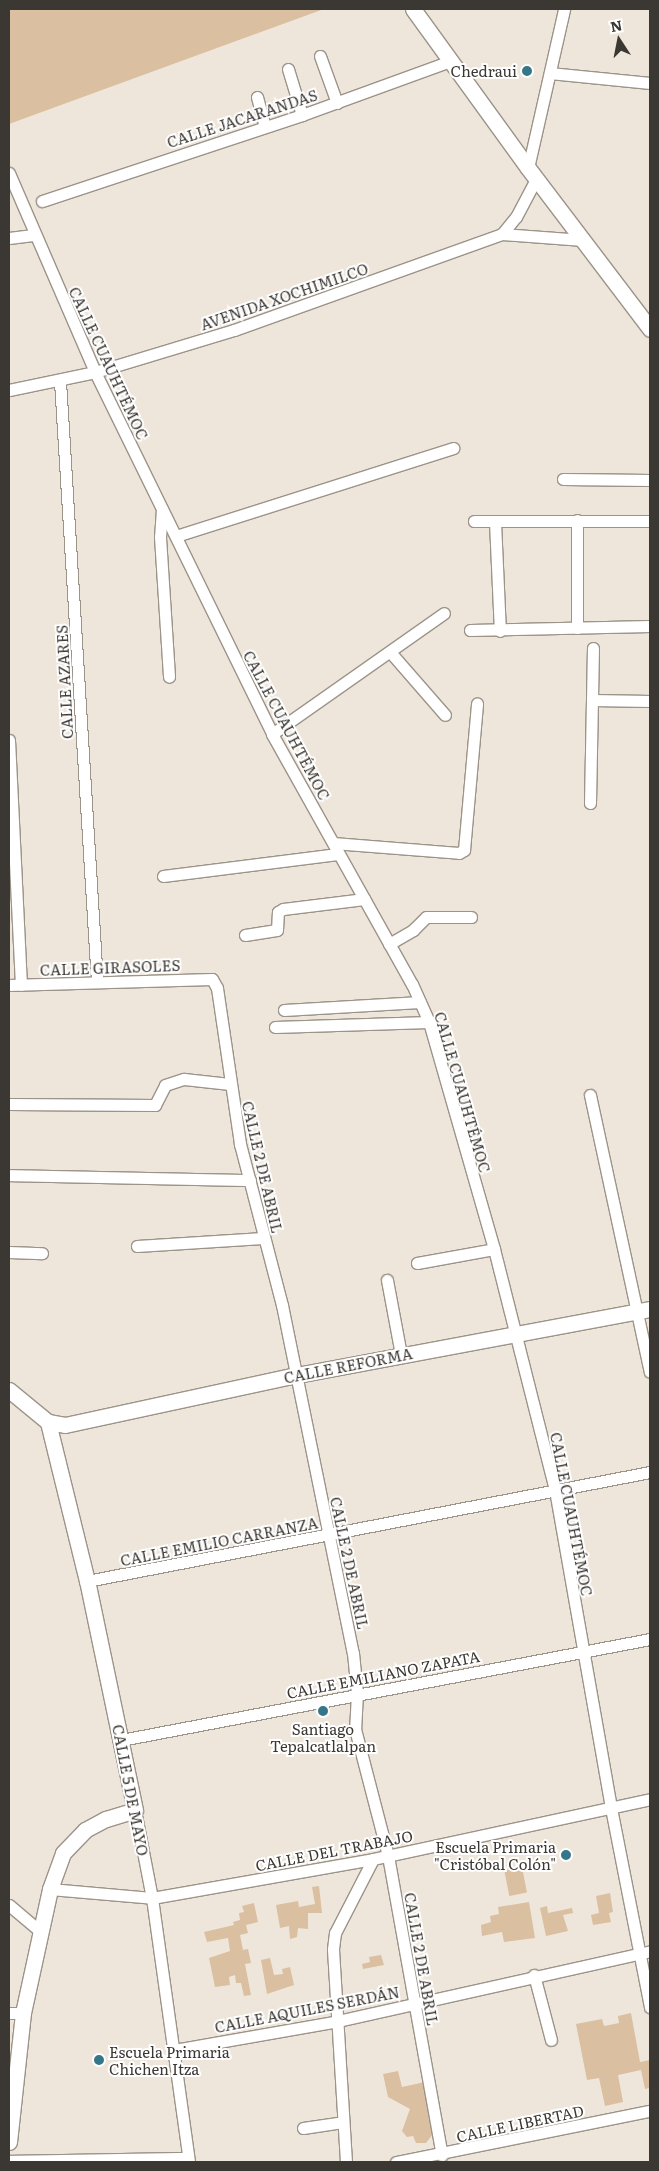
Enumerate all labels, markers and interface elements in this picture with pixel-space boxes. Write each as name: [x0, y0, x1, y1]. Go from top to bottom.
text: N: [608, 14, 624, 36]
north arrow: [594, 15, 644, 65]
place label: Chedraui: [451, 62, 517, 80]
marker: Chedraui: [521, 65, 533, 77]
street label: CALLE JACARANDAS: [164, 85, 320, 151]
street label: AVENIDA XOCHIMILCO: [198, 259, 370, 333]
street label: CALLE CUAUHTÉMOC: [66, 284, 152, 442]
street label: CALLE AZARES: [52, 625, 76, 739]
street label: CALLE CUAUHTÉMOC: [240, 647, 334, 803]
street label: CALLE GIRASOLES: [39, 956, 181, 978]
street label: CALLE CUAUHTÉMOC: [431, 1010, 495, 1174]
street label: CALLE 2 DE ABRIL: [239, 1099, 287, 1235]
street label: CALLE REFORMA: [282, 1344, 414, 1386]
street label: CALLE CUAUHTÉMOC: [547, 1431, 597, 1597]
street label: CALLE 2 DE ABRIL: [327, 1495, 373, 1631]
street label: CALLE EMILIO CARRANZA: [119, 1513, 319, 1569]
street label: CALLE EMILIANO ZAPATA: [285, 1646, 481, 1702]
marker: Santiago Tepalcatlalpan: [317, 1705, 329, 1717]
place label: Santiago Tepalcatlalpan: [270, 1719, 376, 1754]
street label: CALLE 5 DE MAYO: [109, 1723, 153, 1857]
street label: CALLE DEL TRABAJO: [254, 1826, 414, 1874]
place label: Escuela Primaria "Cristóbal Colón": [434, 1837, 556, 1872]
marker: Escuela Primaria "Cristóbal Colón": [560, 1849, 572, 1861]
street label: CALLE 2 DE ABRIL: [401, 1891, 443, 2027]
street label: CALLE AQUILES SERDÁN: [213, 1982, 401, 2036]
place label: Escuela Primaria Chichen Itza: [109, 2042, 230, 2077]
marker: Escuela Primaria Chichen Itza: [93, 2054, 105, 2066]
street label: CALLE LIBERTAD: [455, 2101, 585, 2145]

